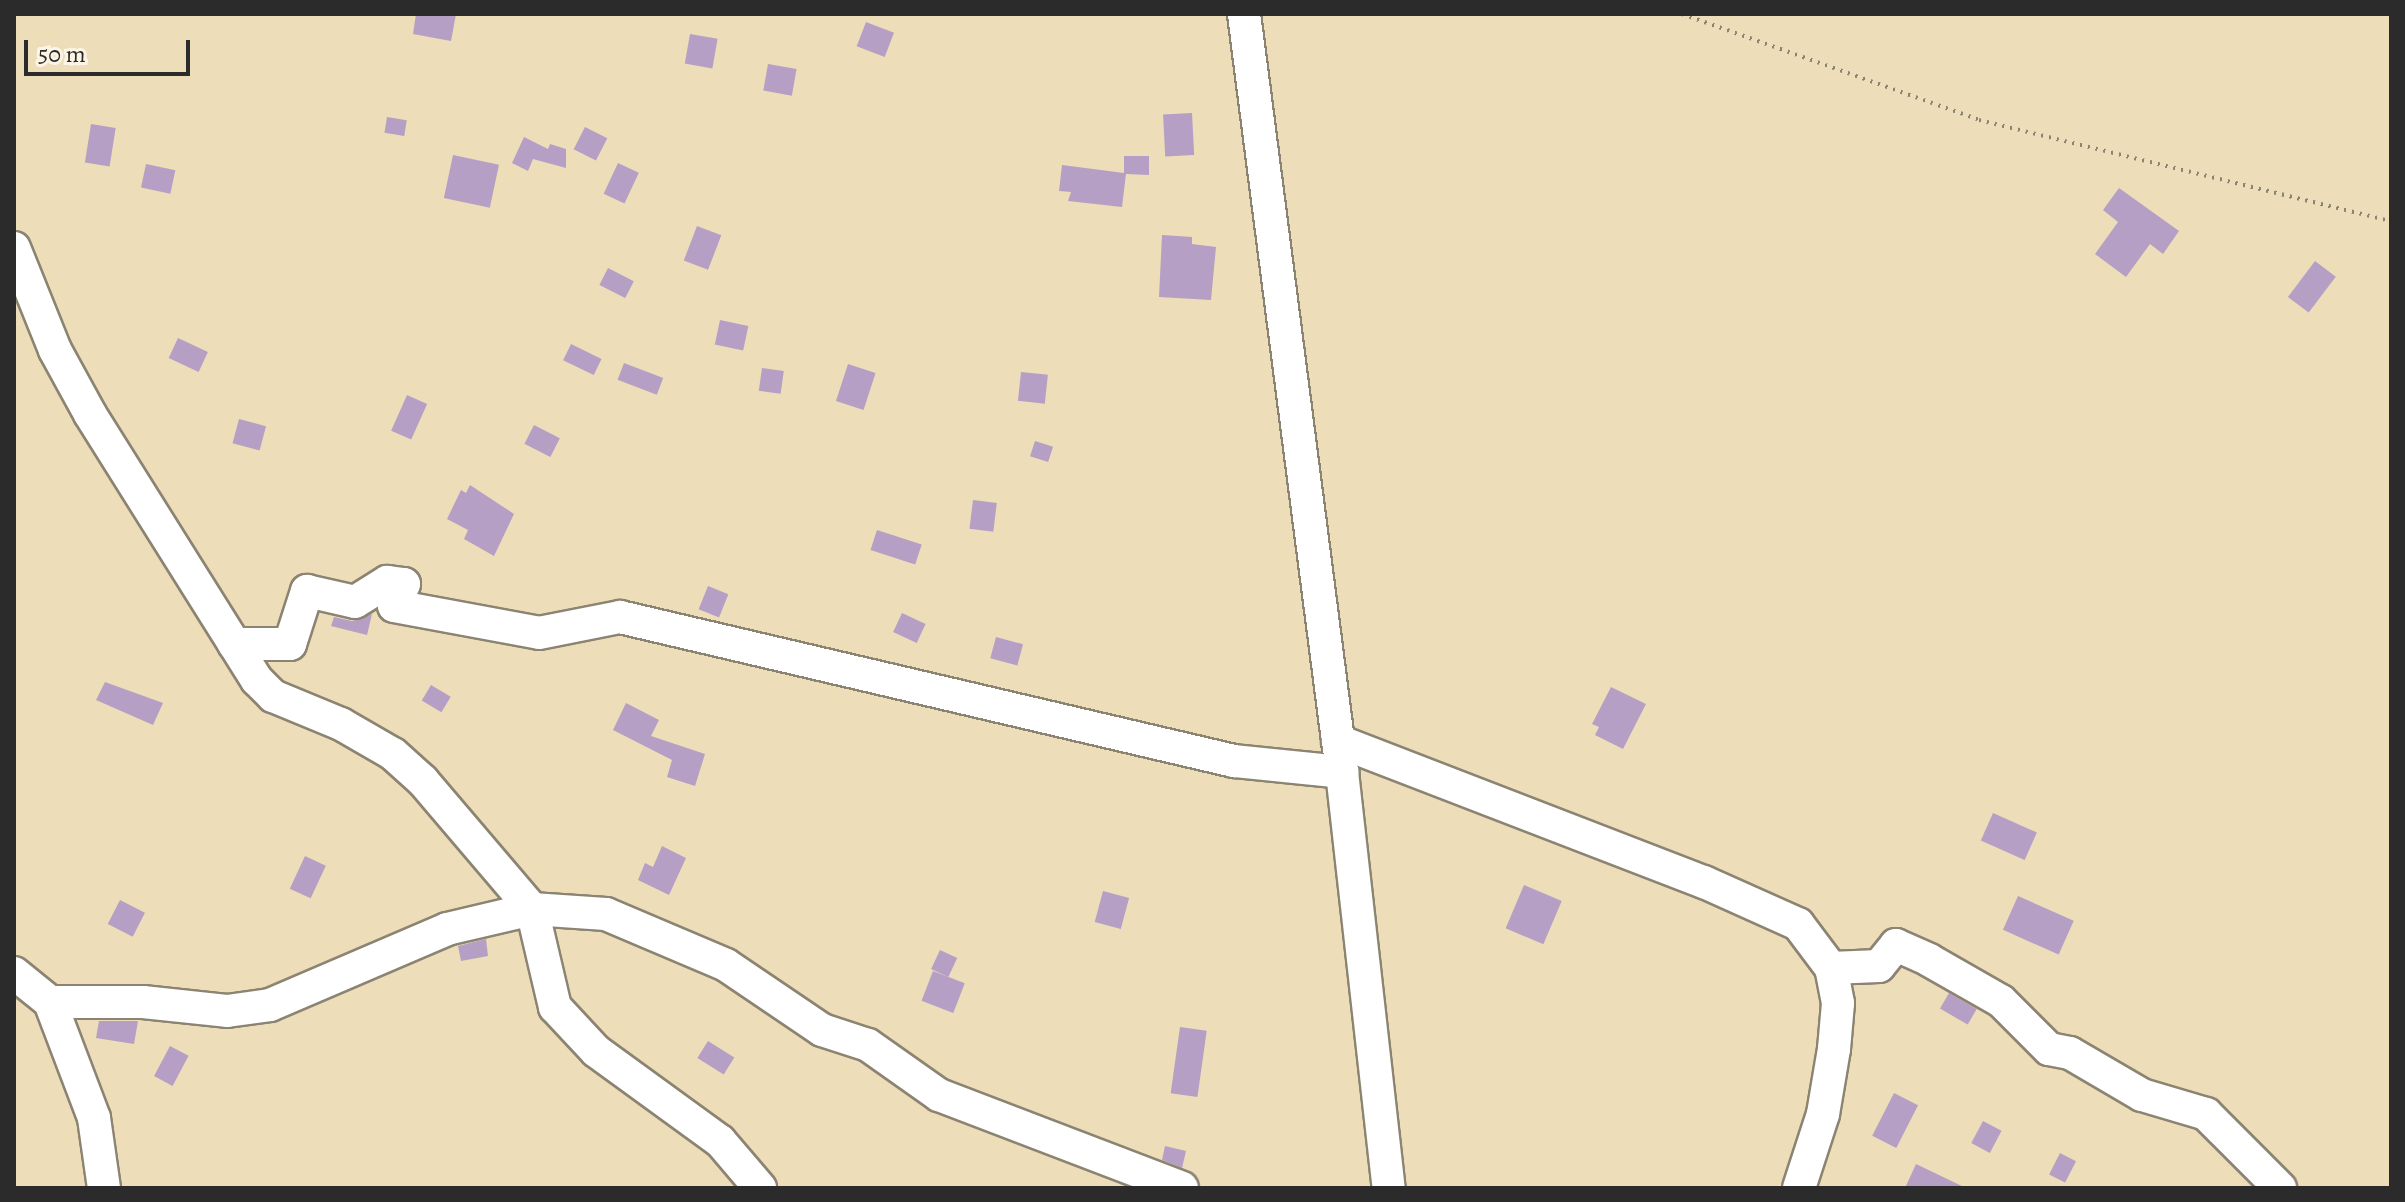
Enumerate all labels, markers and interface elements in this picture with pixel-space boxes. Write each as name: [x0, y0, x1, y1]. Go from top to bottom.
scale bar: [28, 24, 194, 74]
text: 50 m: [38, 38, 86, 70]

